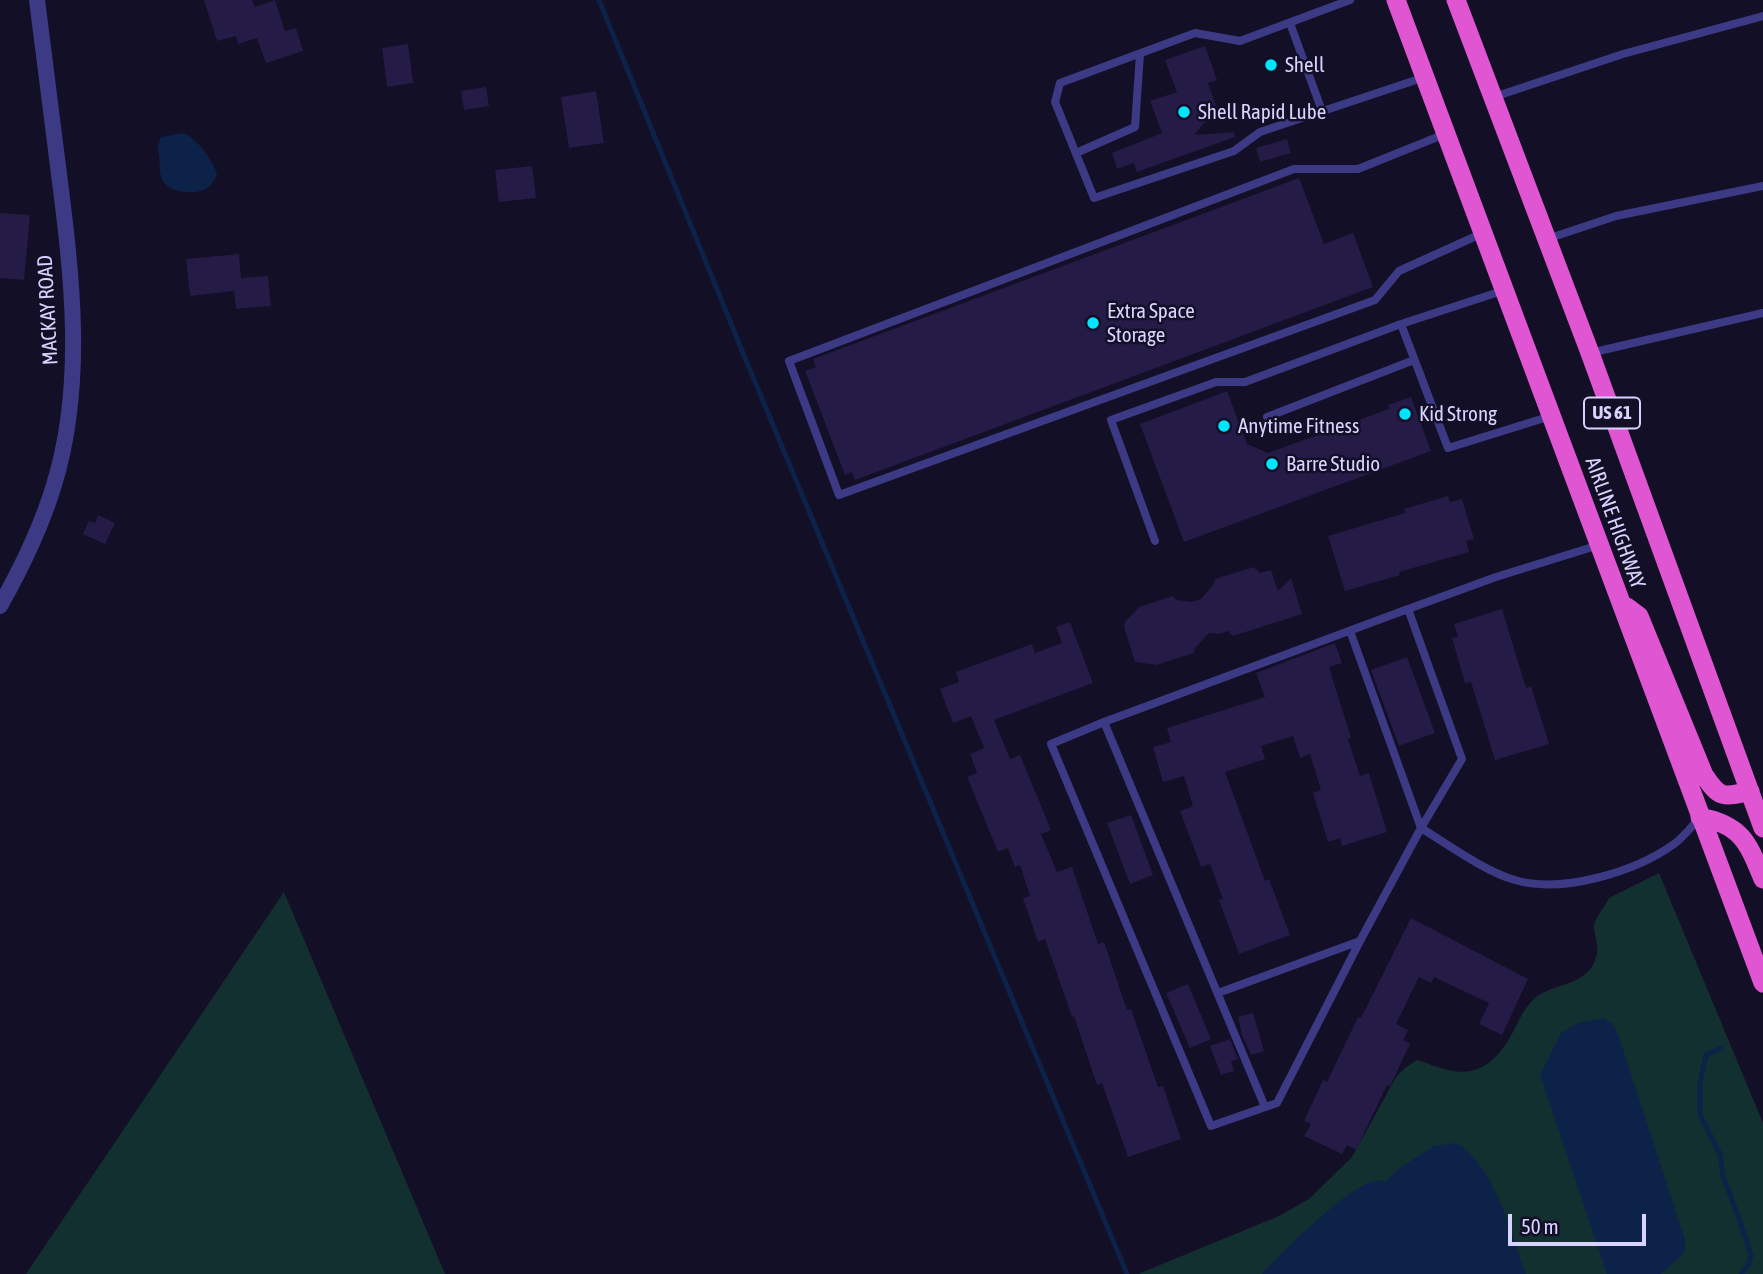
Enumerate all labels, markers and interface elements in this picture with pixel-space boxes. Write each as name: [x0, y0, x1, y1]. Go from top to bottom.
place label: Shell: [1285, 52, 1325, 78]
marker: Shell: [1263, 57, 1279, 73]
place label: Shell Rapid Lube: [1198, 99, 1326, 125]
marker: Shell Rapid Lube: [1176, 104, 1192, 120]
street label: MACKAY ROAD: [33, 254, 63, 366]
place label: Extra Space Storage: [1107, 298, 1195, 348]
marker: Extra Space Storage: [1085, 315, 1101, 331]
road number: US 61: [1584, 398, 1640, 428]
place label: Kid Strong: [1419, 401, 1497, 427]
marker: Kid Strong: [1397, 406, 1413, 422]
place label: Anytime Fitness: [1238, 413, 1359, 439]
marker: Anytime Fitness: [1216, 418, 1232, 434]
place label: Barre Studio: [1286, 451, 1380, 477]
street label: AIRLINE HIGHWAY: [1580, 454, 1650, 592]
marker: Barre Studio: [1264, 456, 1280, 472]
scale bar: [1511, 1200, 1649, 1244]
text: 50 m: [1521, 1214, 1559, 1238]

